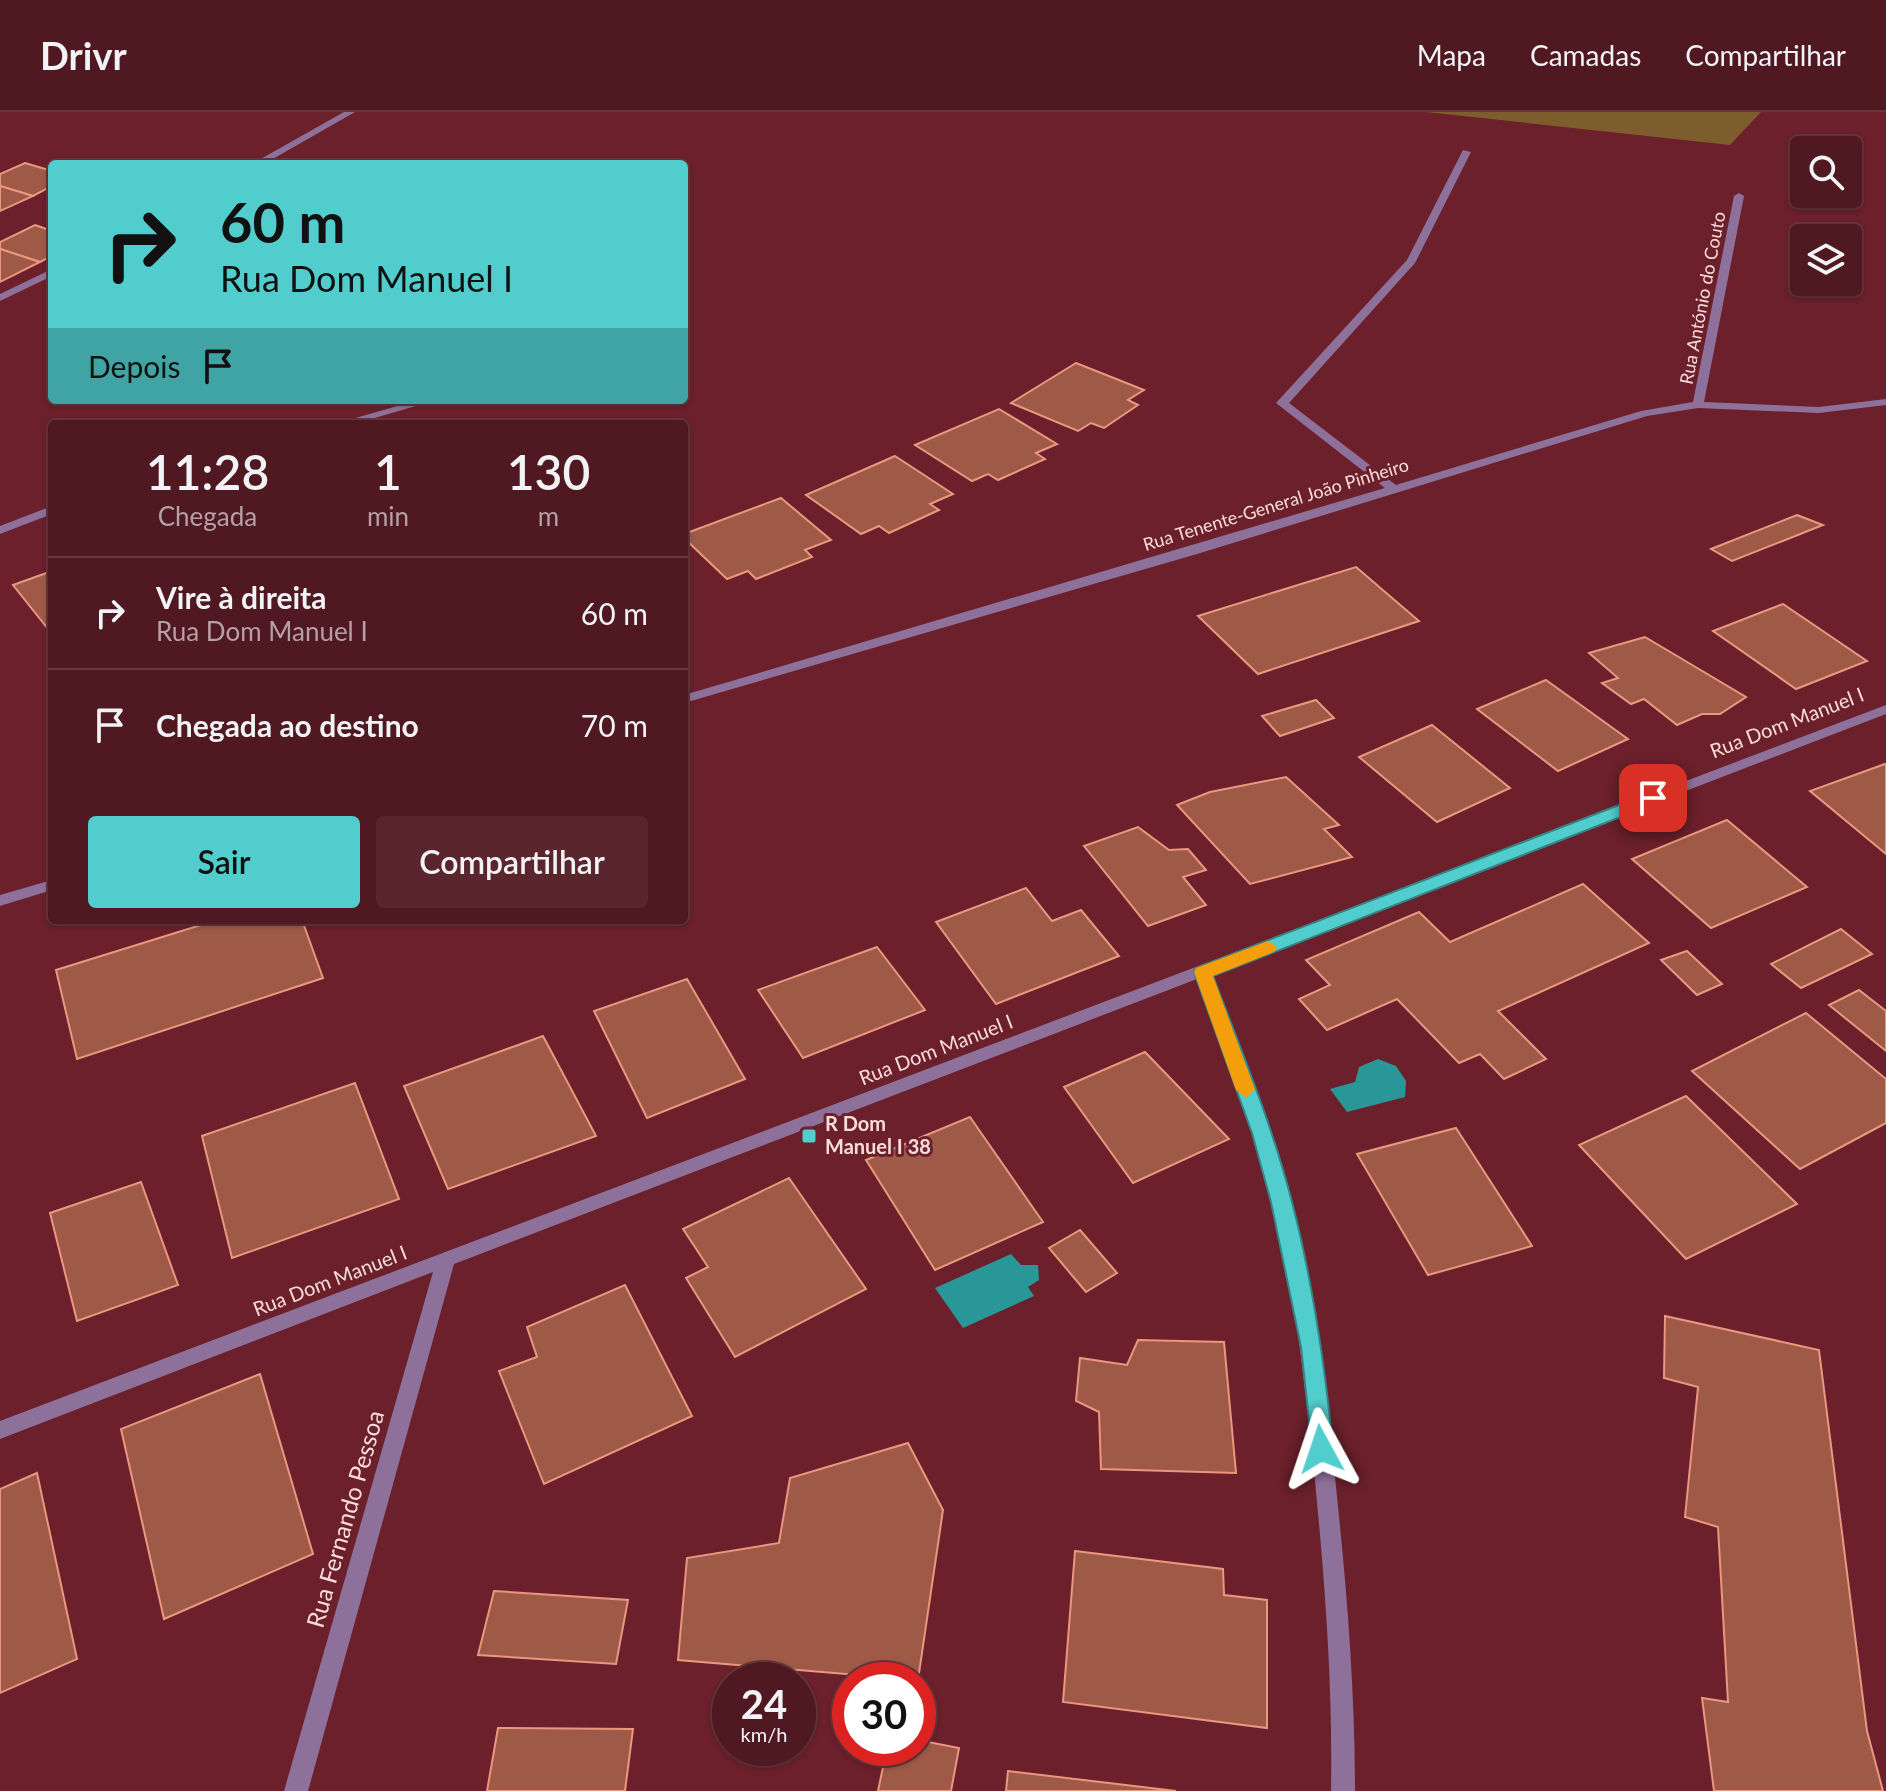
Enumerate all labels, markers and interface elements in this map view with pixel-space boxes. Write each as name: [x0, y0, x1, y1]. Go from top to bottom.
text: Drivr: [40, 32, 127, 78]
text: Mapa: [1417, 38, 1486, 72]
text: Camadas: [1530, 38, 1641, 72]
text: Compartilhar: [1685, 38, 1846, 72]
map controls: [1790, 136, 1862, 296]
button: search: [1790, 136, 1862, 208]
text: 60 m: [220, 188, 345, 255]
icon: right: [88, 192, 192, 296]
street label: Rua António do Couto: [1674, 210, 1730, 386]
button: layers: [1790, 224, 1862, 296]
text: Rua Dom Manuel I: [220, 256, 513, 300]
icon: arrive: [196, 344, 240, 388]
text: Depois: [88, 348, 180, 384]
text: 11:28: [146, 443, 269, 500]
text: 1: [374, 443, 402, 500]
text: 130: [507, 443, 590, 500]
street label: Rua Tenente-General João Pinheiro: [1140, 453, 1411, 555]
text: Chegada: [158, 500, 257, 532]
text: min: [367, 500, 409, 532]
text: m: [538, 500, 559, 532]
text: Vire à direita: [156, 579, 326, 615]
icon: right: [88, 591, 132, 635]
text: 60 m: [581, 595, 648, 631]
text: Rua Dom Manuel I: [156, 615, 368, 647]
street label: Rua Dom Manuel I: [1706, 682, 1867, 762]
icon: arrive: [88, 703, 132, 747]
text: Chegada ao destino: [156, 707, 419, 743]
text: 70 m: [581, 707, 648, 743]
pin: [1619, 764, 1687, 832]
icon: arrive: [1631, 776, 1675, 820]
button: Sair: [88, 816, 360, 908]
button: Compartilhar: [376, 816, 648, 908]
street label: Rua Dom Manuel I: [855, 1009, 1016, 1089]
place label: R Dom Manuel I 38: [825, 1111, 931, 1158]
marker: R Dom Manuel I 38: [800, 1127, 818, 1145]
street label: Rua Dom Manuel I: [249, 1240, 410, 1320]
street label: Rua Fernando Pessoa: [300, 1407, 389, 1631]
position arrow: [1279, 1407, 1363, 1491]
speed limit sign: 30: [832, 1662, 936, 1766]
text: 24: [741, 1680, 787, 1728]
text: km/h: [741, 1722, 787, 1746]

